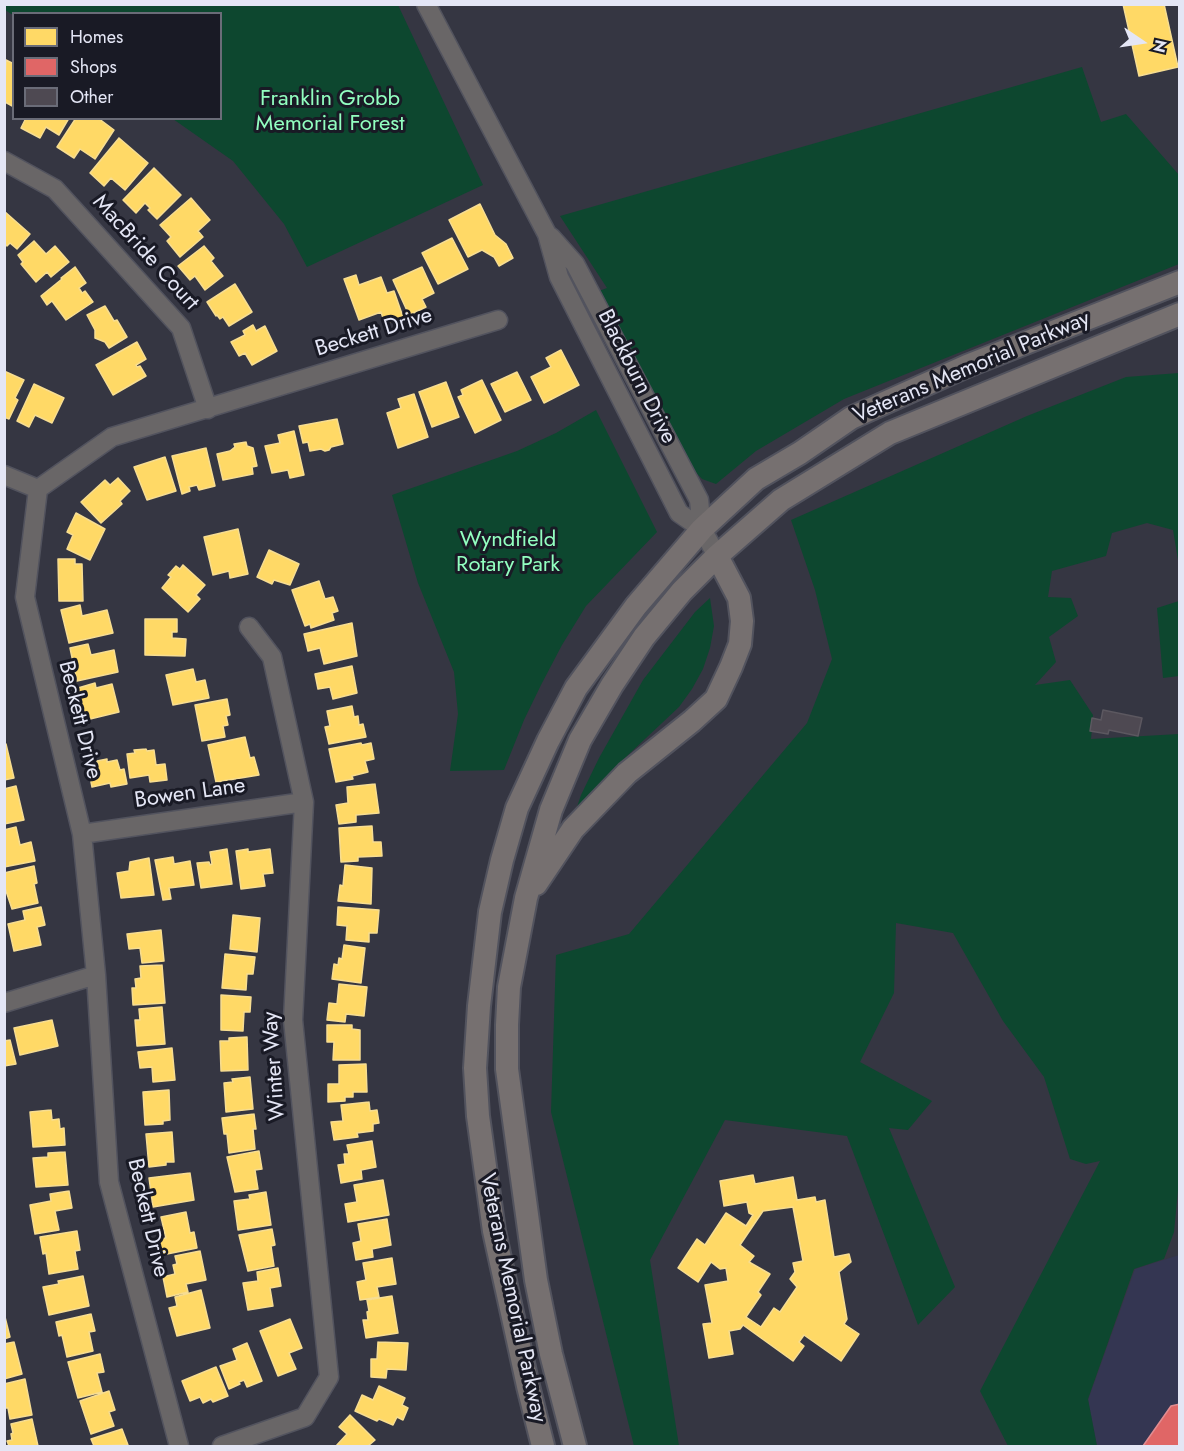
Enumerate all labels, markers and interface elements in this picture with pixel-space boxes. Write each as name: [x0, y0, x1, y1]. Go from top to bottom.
legend: [12, 12, 222, 120]
north arrow: [1112, 12, 1172, 72]
text: Homes: [70, 24, 123, 50]
text: N: [1147, 37, 1173, 55]
text: Shops: [70, 54, 117, 80]
text: Other: [70, 84, 113, 110]
park label: Franklin Grobb Memorial Forest: [256, 87, 404, 138]
street label: MacBride Court: [86, 190, 204, 316]
street label: Beckett Drive: [312, 303, 436, 363]
street label: Blackburn Drive: [591, 306, 681, 448]
street label: Veterans Memorial Parkway: [850, 306, 1094, 430]
park label: Wyndfield Rotary Park: [456, 528, 560, 580]
street label: Beckett Drive: [52, 658, 106, 782]
street label: Bowen Lane: [133, 773, 247, 815]
street label: Winter Way: [258, 1010, 292, 1122]
street label: Beckett Drive: [121, 1156, 173, 1280]
street label: Veterans Memorial Parkway: [473, 1171, 551, 1425]

